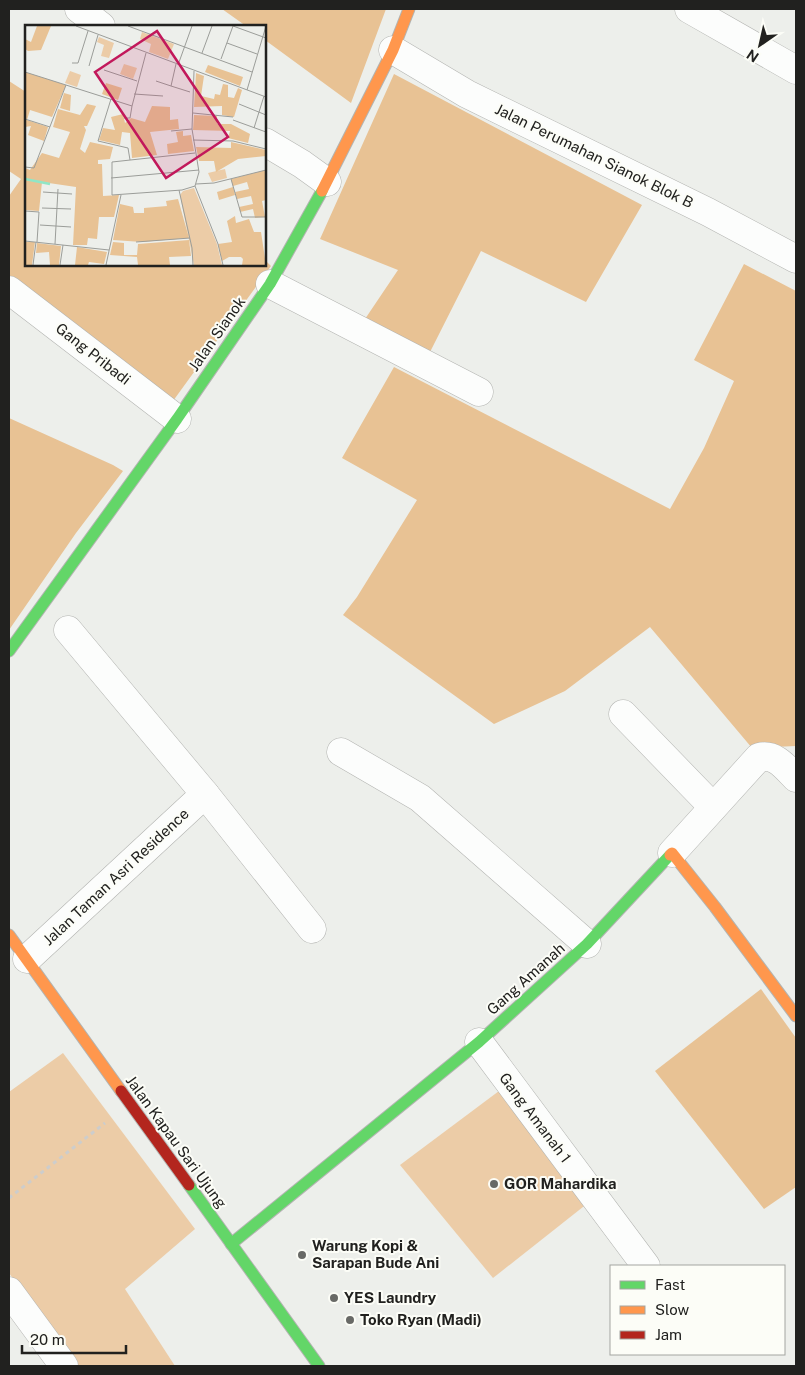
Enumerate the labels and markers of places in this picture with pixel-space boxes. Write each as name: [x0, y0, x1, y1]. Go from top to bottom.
place label: GOR Mahardika: [504, 1175, 617, 1192]
marker: GOR Mahardika: [488, 1178, 500, 1190]
place label: Warung Kopi & Sarapan Bude Ani: [312, 1237, 439, 1271]
marker: Warung Kopi & Sarapan Bude Ani: [296, 1249, 308, 1261]
place label: YES Laundry: [344, 1289, 437, 1306]
marker: YES Laundry: [328, 1292, 340, 1304]
place label: Toko Ryan (Madi): [360, 1311, 482, 1328]
marker: Toko Ryan (Madi): [344, 1314, 356, 1326]

